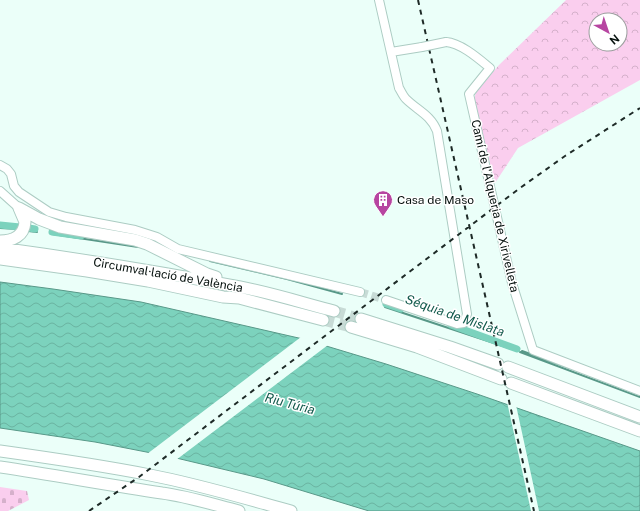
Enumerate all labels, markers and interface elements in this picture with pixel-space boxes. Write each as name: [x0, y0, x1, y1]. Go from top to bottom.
north arrow: [588, 12, 628, 52]
text: N: [607, 32, 622, 47]
street label: Camí de l'Alqueria de Xirivelleta: [468, 118, 522, 294]
building icon: Casa de Maso: [372, 189, 394, 217]
place label: Casa de Maso: [397, 193, 474, 207]
street label: Circumval·lació de València: [92, 255, 244, 295]
water label: Séquia de Mislata: [403, 291, 507, 340]
water label: Riu Túria: [263, 390, 317, 417]

